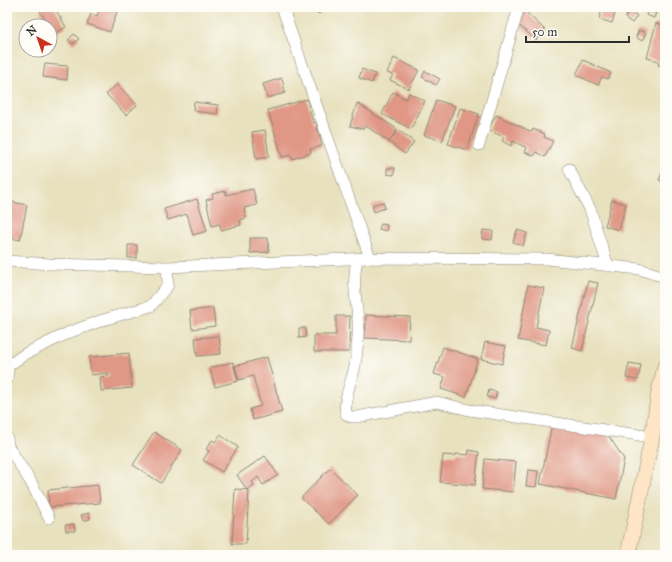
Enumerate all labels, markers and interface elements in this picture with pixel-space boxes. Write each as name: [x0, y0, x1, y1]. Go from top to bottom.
north arrow: [18, 18, 58, 58]
scale bar: [526, 18, 629, 44]
text: N: [24, 22, 40, 39]
text: 50 m: [532, 25, 557, 39]

